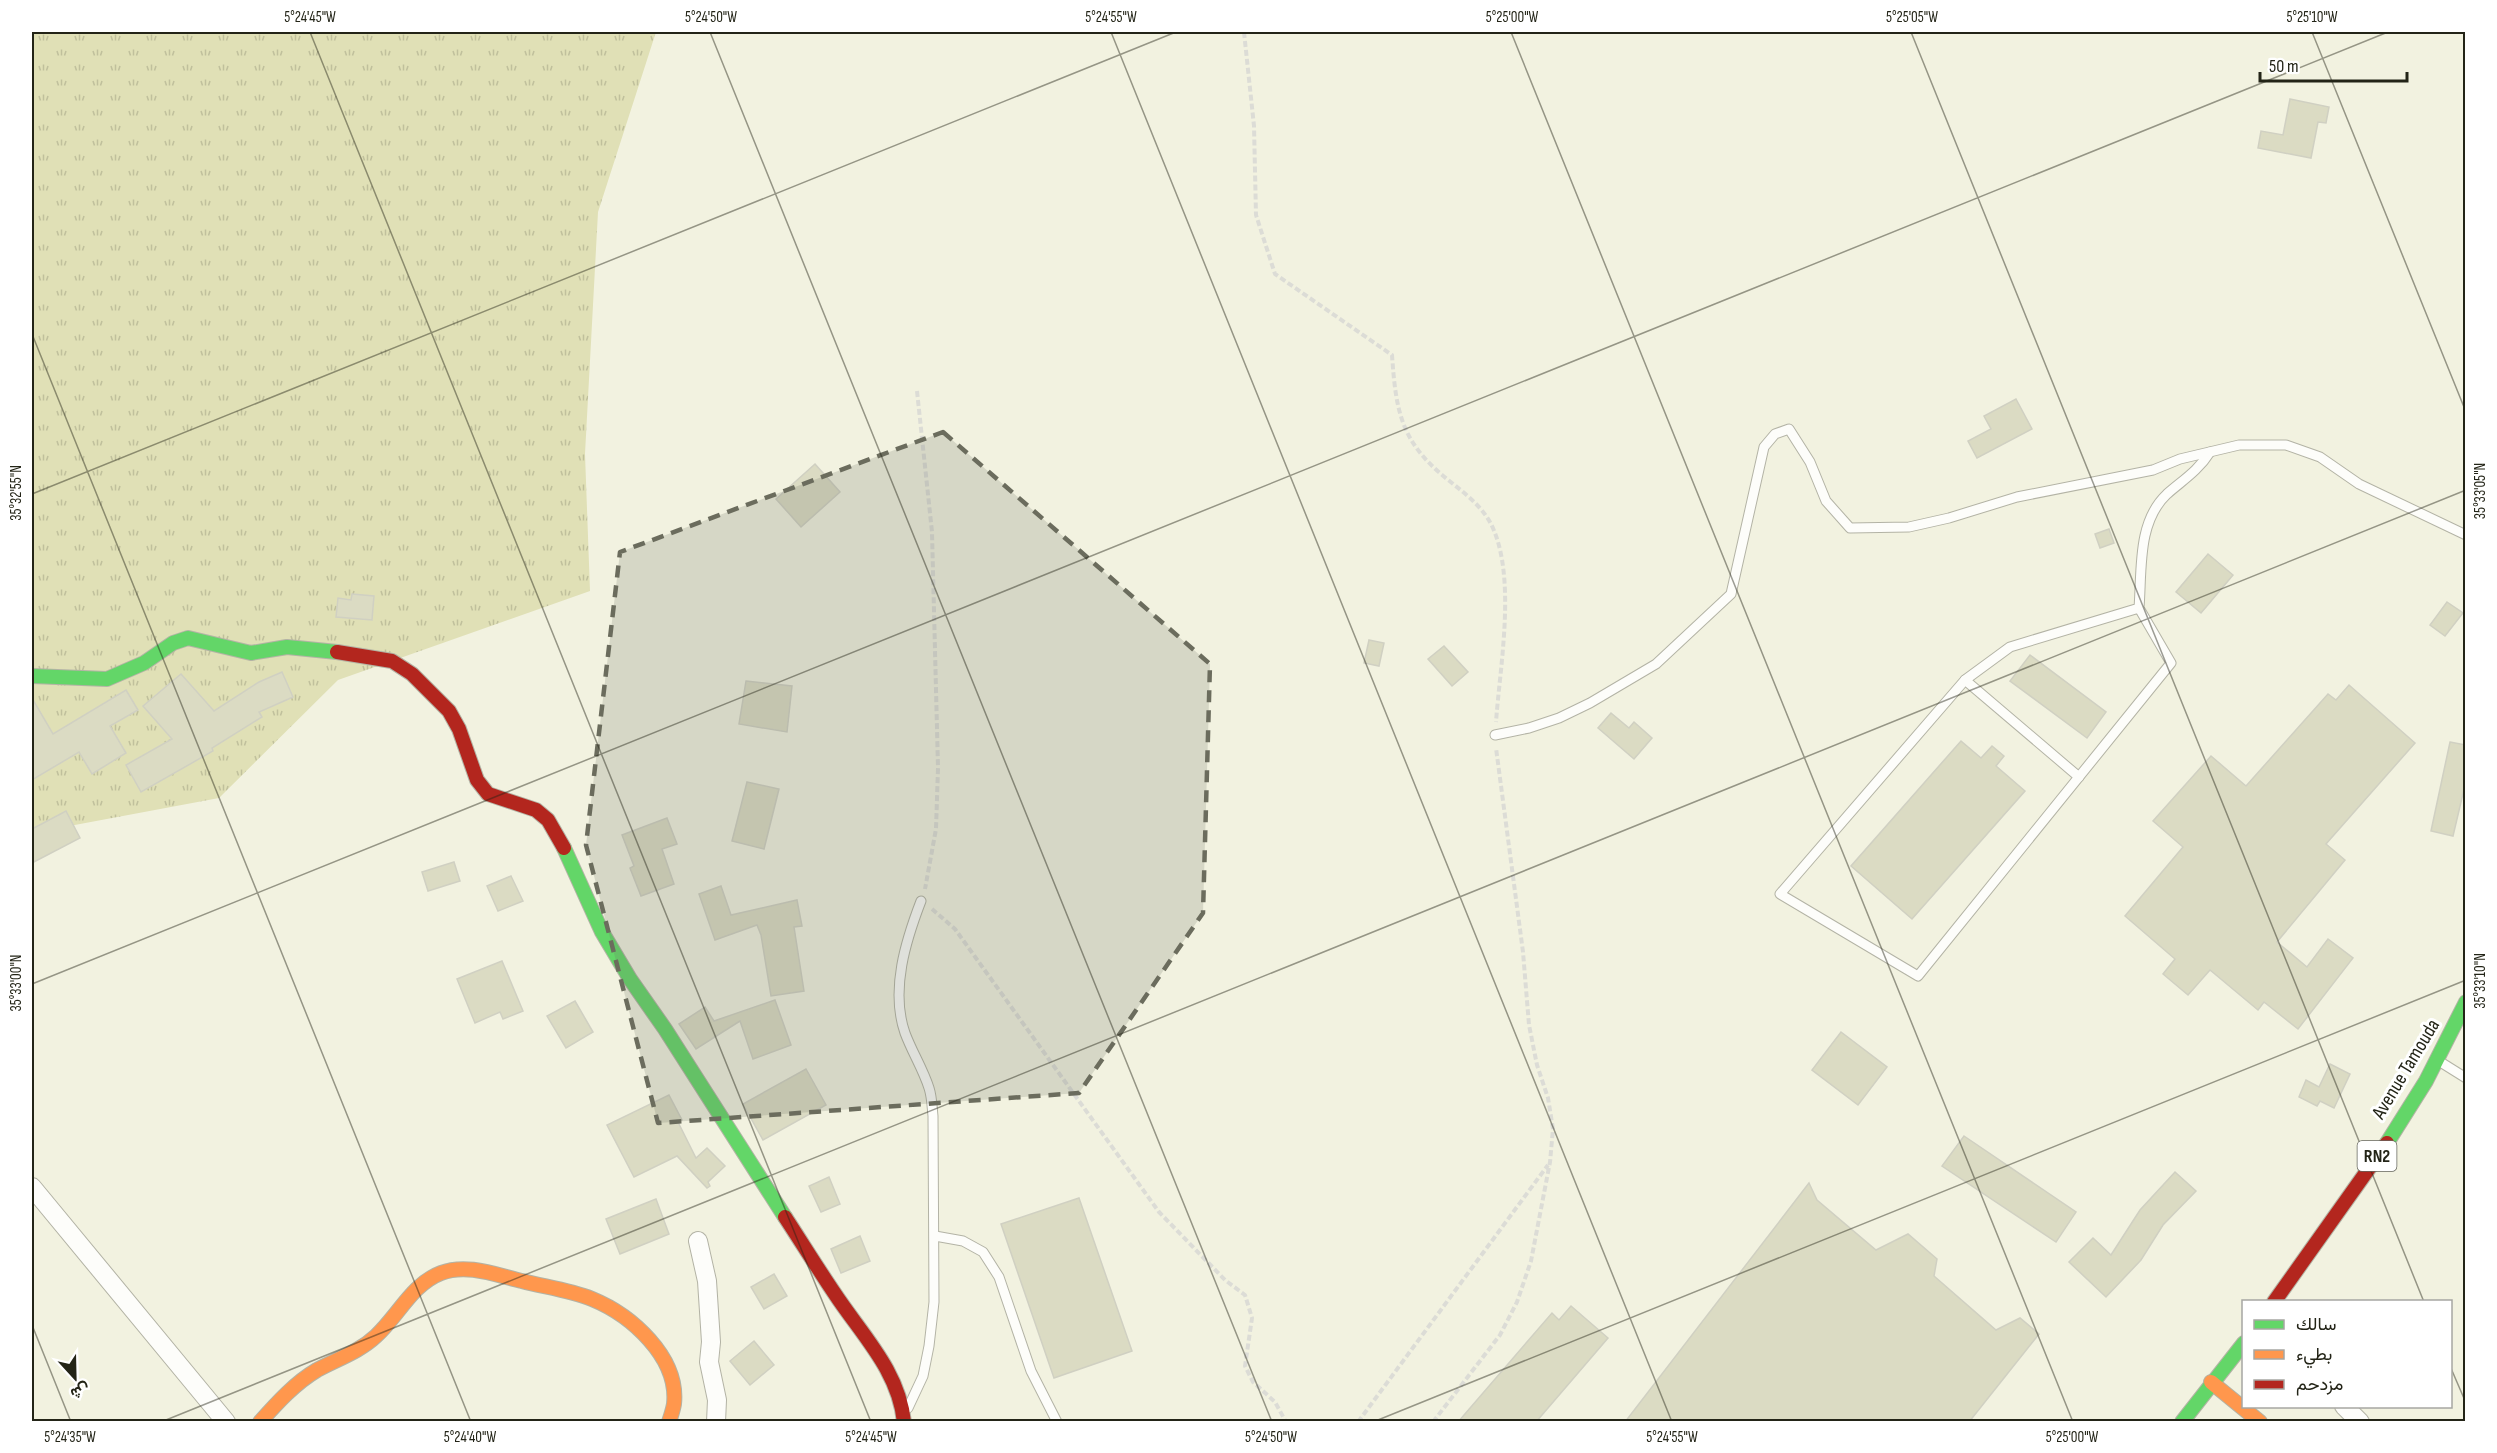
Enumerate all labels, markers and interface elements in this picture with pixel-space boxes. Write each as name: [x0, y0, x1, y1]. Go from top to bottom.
text: 5°24'45"W: [284, 8, 336, 27]
text: 5°24'50"W: [685, 8, 737, 27]
text: 5°24'55"W: [1085, 8, 1137, 27]
text: 5°25'00"W: [1486, 8, 1539, 27]
text: 5°25'05"W: [1886, 8, 1938, 27]
text: 5°25'10"W: [2286, 8, 2338, 27]
scale bar: [2260, 45, 2407, 83]
text: 50 m: [2269, 56, 2299, 77]
text: 35°33'05"N: [2471, 463, 2490, 519]
text: 35°32'55"N: [7, 465, 26, 521]
text: 35°33'10"N: [2471, 953, 2490, 1009]
text: 35°33'00"N: [7, 954, 26, 1012]
street label: Avenue Tamouda: [2366, 1015, 2445, 1124]
road number: RN2: [2358, 1141, 2396, 1171]
legend: [2242, 1300, 2452, 1408]
text: سالك: [2296, 1314, 2336, 1335]
text: بطيء: [2296, 1344, 2332, 1369]
north arrow: [45, 1348, 105, 1408]
text: مزدحم: [2296, 1374, 2343, 1396]
text: ش: [68, 1378, 93, 1403]
text: 5°24'35"W: [44, 1428, 96, 1447]
text: 5°24'40"W: [444, 1428, 496, 1447]
text: 5°24'45"W: [845, 1428, 897, 1447]
text: 5°24'50"W: [1245, 1428, 1297, 1447]
text: 5°24'55"W: [1646, 1428, 1698, 1447]
text: 5°25'00"W: [2046, 1428, 2099, 1447]

